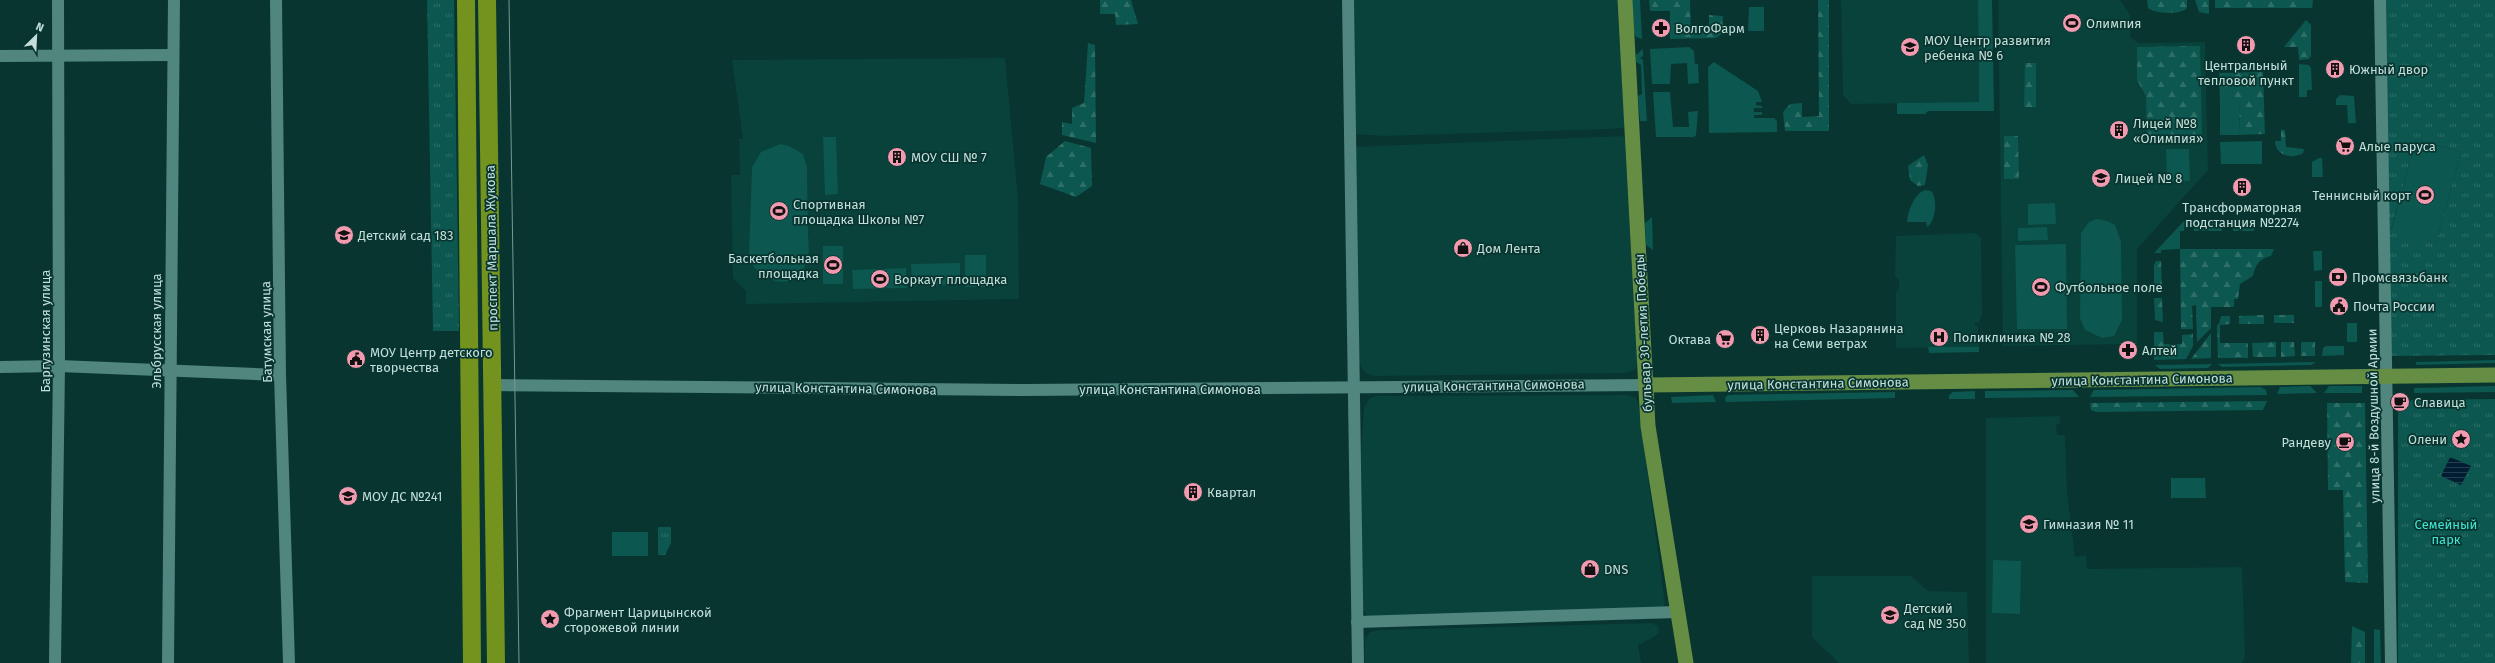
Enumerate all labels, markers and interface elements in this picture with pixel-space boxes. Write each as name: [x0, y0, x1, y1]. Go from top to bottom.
sports icon: Олимпия: [2061, 12, 2083, 34]
north arrow: [16, 16, 56, 56]
place label: Олимпия: [2086, 16, 2142, 31]
pharmacy icon: ВолгоФарм: [1650, 17, 1672, 39]
text: N: [34, 20, 46, 35]
place label: ВолгоФарм: [1675, 21, 1745, 36]
place label: МОУ Центр развития ребенка № 6: [1924, 33, 2051, 63]
building icon: Центральный тепловой пункт: [2235, 34, 2257, 56]
school or university icon: МОУ Центр развития ребенка № 6: [1899, 36, 1921, 58]
place label: Центральный тепловой пункт: [2198, 58, 2294, 88]
building icon: Южный двор: [2324, 58, 2346, 80]
place label: Южный двор: [2349, 62, 2428, 77]
place label: Лицей №8 «Олимпия»: [2133, 116, 2203, 146]
building icon: Лицей №8 «Олимпия»: [2108, 119, 2130, 141]
supermarket icon: Алые паруса: [2334, 135, 2356, 157]
place label: Алые паруса: [2359, 139, 2436, 154]
building icon: МОУ СШ № 7: [886, 146, 908, 168]
place label: МОУ СШ № 7: [911, 150, 987, 165]
street label: проспект Маршала Жукова: [483, 165, 500, 331]
school or university icon: Лицей № 8: [2090, 167, 2112, 189]
place label: Лицей № 8: [2115, 171, 2182, 186]
building icon: Трансформаторная подстанция №2274: [2231, 176, 2253, 198]
sports icon: Теннисный корт: [2414, 184, 2436, 206]
place label: Теннисный корт: [2312, 188, 2411, 203]
place label: Спортивная площадка Школы №7: [793, 197, 925, 227]
sports icon: Спортивная площадка Школы №7: [768, 200, 790, 222]
place label: Трансформаторная подстанция №2274: [2182, 200, 2302, 230]
school or university icon: Детский сад 183: [333, 224, 355, 246]
place label: Детский сад 183: [357, 228, 453, 243]
shop icon: Дом Лента: [1452, 237, 1474, 259]
place label: Дом Лента: [1476, 241, 1540, 256]
place label: Баскетбольная площадка: [728, 251, 819, 281]
sports icon: Баскетбольная площадка: [822, 254, 844, 276]
street label: бульвар 30-летия Победы: [1632, 254, 1655, 412]
bank icon: Промсвязьбанк: [2327, 266, 2349, 288]
sports icon: Воркаут площадка: [869, 268, 891, 290]
street label: Баргузинская улица: [38, 270, 53, 392]
place label: Промсвязьбанк: [2352, 270, 2448, 285]
place label: Воркаут площадка: [894, 272, 1007, 287]
street label: Эльбрусская улица: [149, 273, 164, 389]
sports icon: Футбольное поле: [2030, 276, 2052, 298]
place label: Футбольное поле: [2055, 280, 2163, 295]
street label: Батумская улица: [258, 281, 275, 383]
public building icon: Почта России: [2328, 295, 2350, 317]
place label: Почта России: [2353, 299, 2435, 314]
place label: Церковь Назарянина на Семи ветрах: [1774, 321, 1904, 351]
building icon: Церковь Назарянина на Семи ветрах: [1749, 324, 1771, 346]
hospital icon: Поликлиника № 28: [1928, 326, 1950, 348]
supermarket icon: Октава: [1714, 328, 1736, 350]
street label: улица 8-й Воздушной Армии: [2364, 328, 2383, 504]
place label: Поликлиника № 28: [1953, 330, 2071, 345]
place label: Октава: [1669, 332, 1711, 347]
pharmacy icon: Алтей: [2117, 339, 2139, 361]
place label: Алтей: [2142, 343, 2177, 358]
place label: МОУ Центр детского творчества: [370, 345, 493, 375]
public building icon: МОУ Центр детского творчества: [345, 348, 367, 370]
street label: улица Константина Симонова: [2051, 370, 2233, 389]
street label: улица Константина Симонова: [1727, 374, 1909, 393]
street label: улица Константина Симонова: [1403, 376, 1585, 395]
street label: улица Константина Симонова: [755, 379, 937, 398]
street label: улица Константина Симонова: [1079, 382, 1261, 397]
cafe icon: Славица: [2389, 391, 2411, 413]
place label: Славица: [2414, 395, 2466, 410]
place icon: Олени: [2450, 428, 2472, 450]
cafe icon: Рандеву: [2334, 431, 2356, 453]
place label: Олени: [2408, 432, 2447, 447]
place label: Рандеву: [2282, 435, 2332, 450]
building icon: Квартал: [1182, 481, 1204, 503]
school or university icon: МОУ ДС №241: [337, 485, 359, 507]
place label: Квартал: [1207, 485, 1256, 500]
place label: МОУ ДС №241: [362, 489, 442, 504]
school or university icon: Гимназия № 11: [2018, 513, 2040, 535]
place label: Гимназия № 11: [2043, 517, 2134, 532]
park label: Семейный парк: [2415, 517, 2477, 547]
shop icon: DNS: [1579, 558, 1601, 580]
place label: DNS: [1604, 562, 1628, 577]
place label: Детский сад № 350: [1903, 601, 1966, 631]
school or university icon: Детский сад № 350: [1879, 604, 1901, 626]
place label: Фрагмент Царицынской сторожевой линии: [564, 605, 712, 635]
place icon: Фрагмент Царицынской сторожевой линии: [539, 608, 561, 630]

